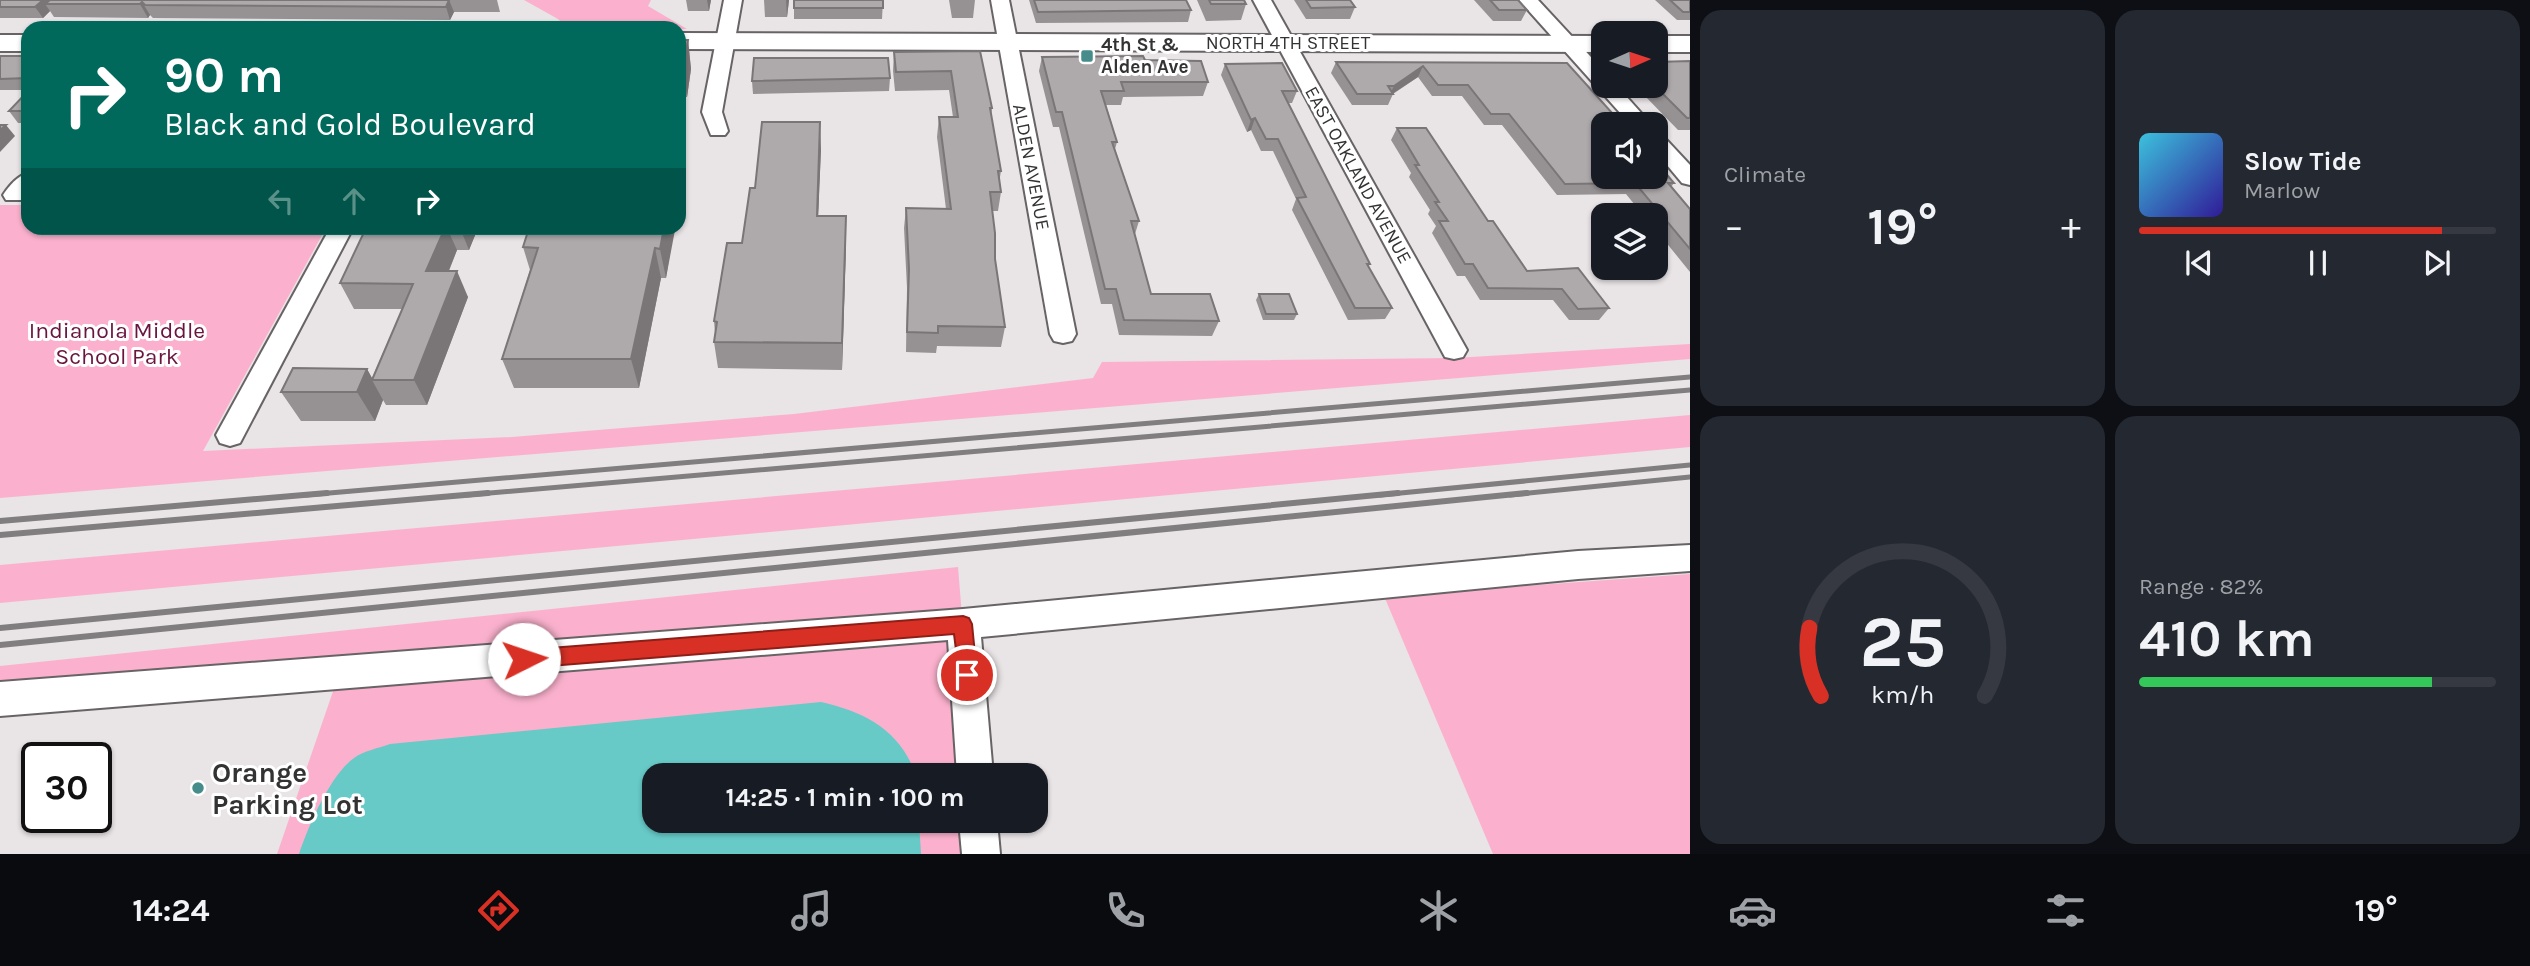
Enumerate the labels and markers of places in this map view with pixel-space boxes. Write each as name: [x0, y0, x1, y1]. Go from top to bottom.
place label: 4th St & Alden Ave: [1101, 34, 1189, 78]
marker: 4th St & Alden Ave: [1079, 48, 1095, 64]
pin: [937, 645, 997, 705]
place label: Orange Parking Lot: [212, 756, 363, 821]
marker: Orange Parking Lot: [190, 780, 206, 796]

